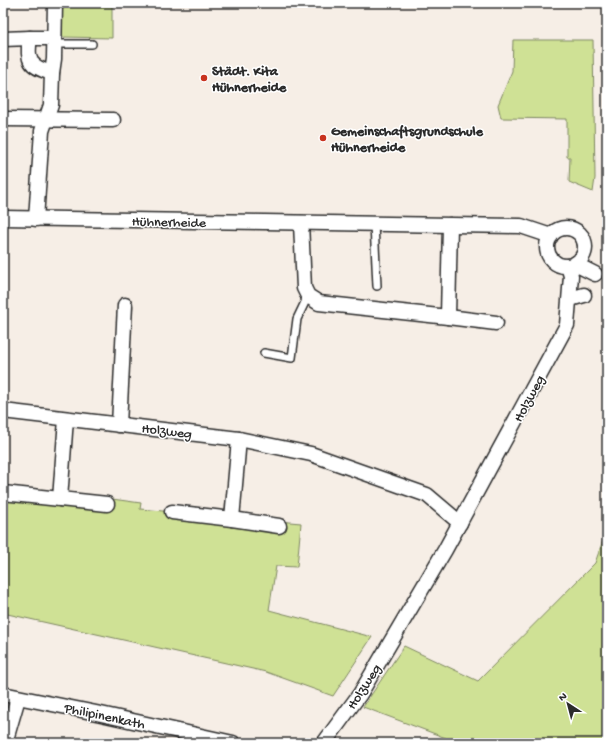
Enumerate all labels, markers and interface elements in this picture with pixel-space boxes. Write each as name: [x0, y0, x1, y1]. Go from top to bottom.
place label: Städt. Kita Hühnerheide: [212, 64, 287, 97]
marker: Städt. Kita Hühnerheide: [199, 73, 209, 83]
place label: Gemeinschaftsgrundschule Hühnerheide: [331, 124, 484, 157]
marker: Gemeinschaftsgrundschule Hühnerheide: [318, 133, 328, 143]
street label: Hühnerheide: [132, 214, 207, 233]
street label: Holzweg: [511, 373, 550, 425]
street label: Holzweg: [141, 421, 193, 444]
street label: Holzweg: [344, 662, 386, 713]
north arrow: [548, 684, 588, 724]
text: N: [557, 691, 570, 704]
street label: Philipinenkath: [62, 700, 147, 734]

